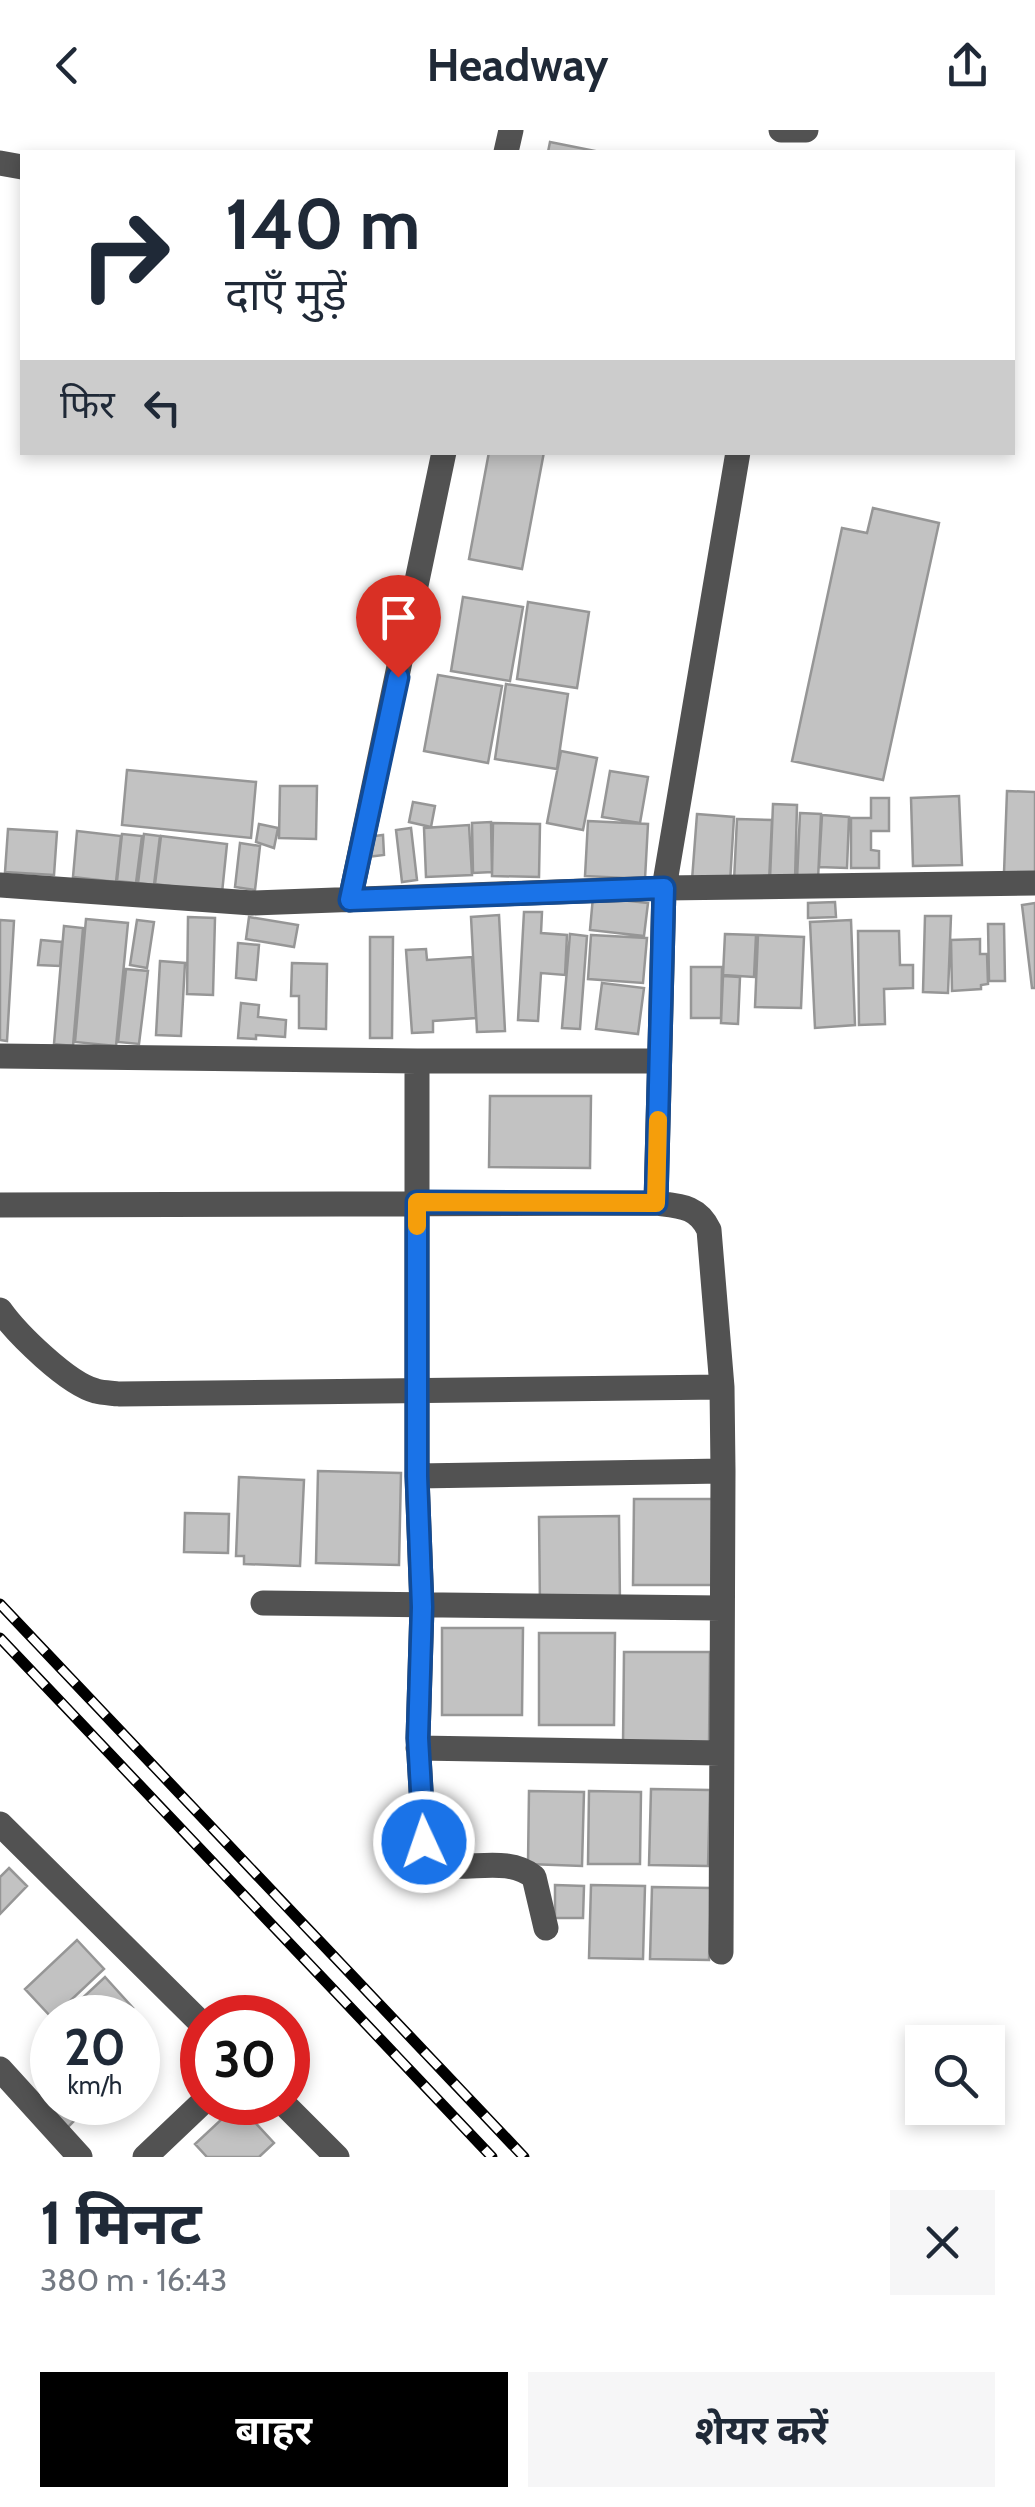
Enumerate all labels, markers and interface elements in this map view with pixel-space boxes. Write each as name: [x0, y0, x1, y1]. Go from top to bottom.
icon: back: [40, 38, 95, 93]
text: Headway: [427, 38, 608, 92]
icon: share: [940, 38, 995, 93]
text: 140 m: [225, 181, 420, 267]
icon: right: [60, 190, 190, 320]
text: दाएँ मुड़ें: [225, 267, 347, 321]
icon: left: [135, 380, 190, 435]
text: फिर: [60, 381, 115, 428]
pin: [356, 575, 441, 678]
icon: arrive: [371, 590, 426, 645]
position arrow: [372, 1790, 476, 1894]
speed limit sign: 30: [180, 1995, 310, 2125]
text: 20: [64, 2017, 126, 2078]
map controls: [905, 2025, 1005, 2125]
button: search: [905, 2025, 1005, 2125]
text: km/h: [68, 2070, 122, 2100]
text: 1 मिनट: [40, 2186, 202, 2259]
button: close: [890, 2190, 995, 2295]
text: 380 m · 16:43: [40, 2260, 227, 2299]
button: बाहर: [40, 2372, 508, 2487]
button: शेयर करें: [528, 2372, 995, 2487]

